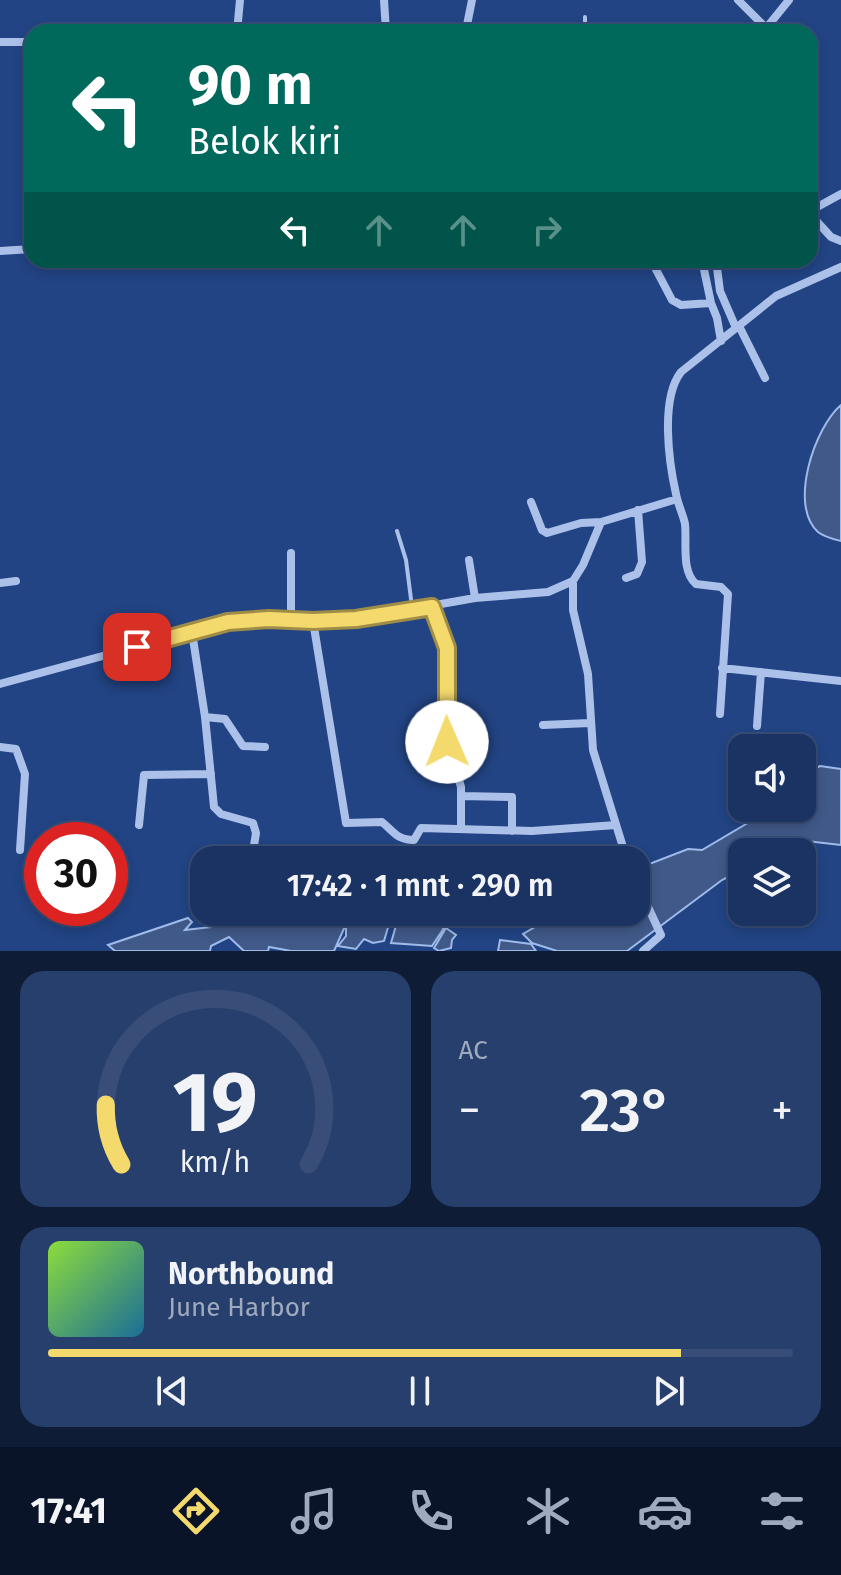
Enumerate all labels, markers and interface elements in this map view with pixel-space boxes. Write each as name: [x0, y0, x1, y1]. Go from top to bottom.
text: 90 m: [188, 52, 313, 119]
icon: left: [56, 56, 160, 160]
text: Belok kiri: [188, 120, 342, 164]
icon: left: [273, 208, 317, 252]
icon: ahead: [357, 208, 401, 252]
icon: ahead: [441, 208, 485, 252]
icon: right: [525, 208, 569, 252]
pin: [103, 613, 171, 681]
icon: arrive: [115, 625, 159, 669]
position arrow: [405, 700, 489, 784]
map controls: [728, 734, 816, 926]
button: sound: [728, 734, 816, 822]
speed limit sign: 30: [24, 822, 128, 926]
button: layers: [728, 838, 816, 926]
text: 17:42 · 1 mnt · 290 m: [287, 868, 553, 904]
text: AC: [459, 1035, 488, 1066]
text: 19: [173, 1053, 258, 1153]
text: 23°: [579, 1075, 672, 1147]
text: −: [459, 1084, 481, 1137]
text: +: [771, 1084, 793, 1137]
text: km/h: [180, 1145, 251, 1180]
text: Northbound: [168, 1256, 334, 1292]
text: June Harbor: [168, 1292, 310, 1323]
icon: previous: [150, 1369, 194, 1413]
icon: pause: [398, 1369, 442, 1413]
icon: next: [647, 1369, 691, 1413]
icon: directions: [168, 1483, 224, 1539]
icon: music: [286, 1483, 342, 1539]
icon: phone: [403, 1483, 459, 1539]
icon: climate: [520, 1483, 576, 1539]
icon: car: [637, 1483, 693, 1539]
icon: filters: [754, 1483, 810, 1539]
text: 17:41: [31, 1489, 107, 1533]

